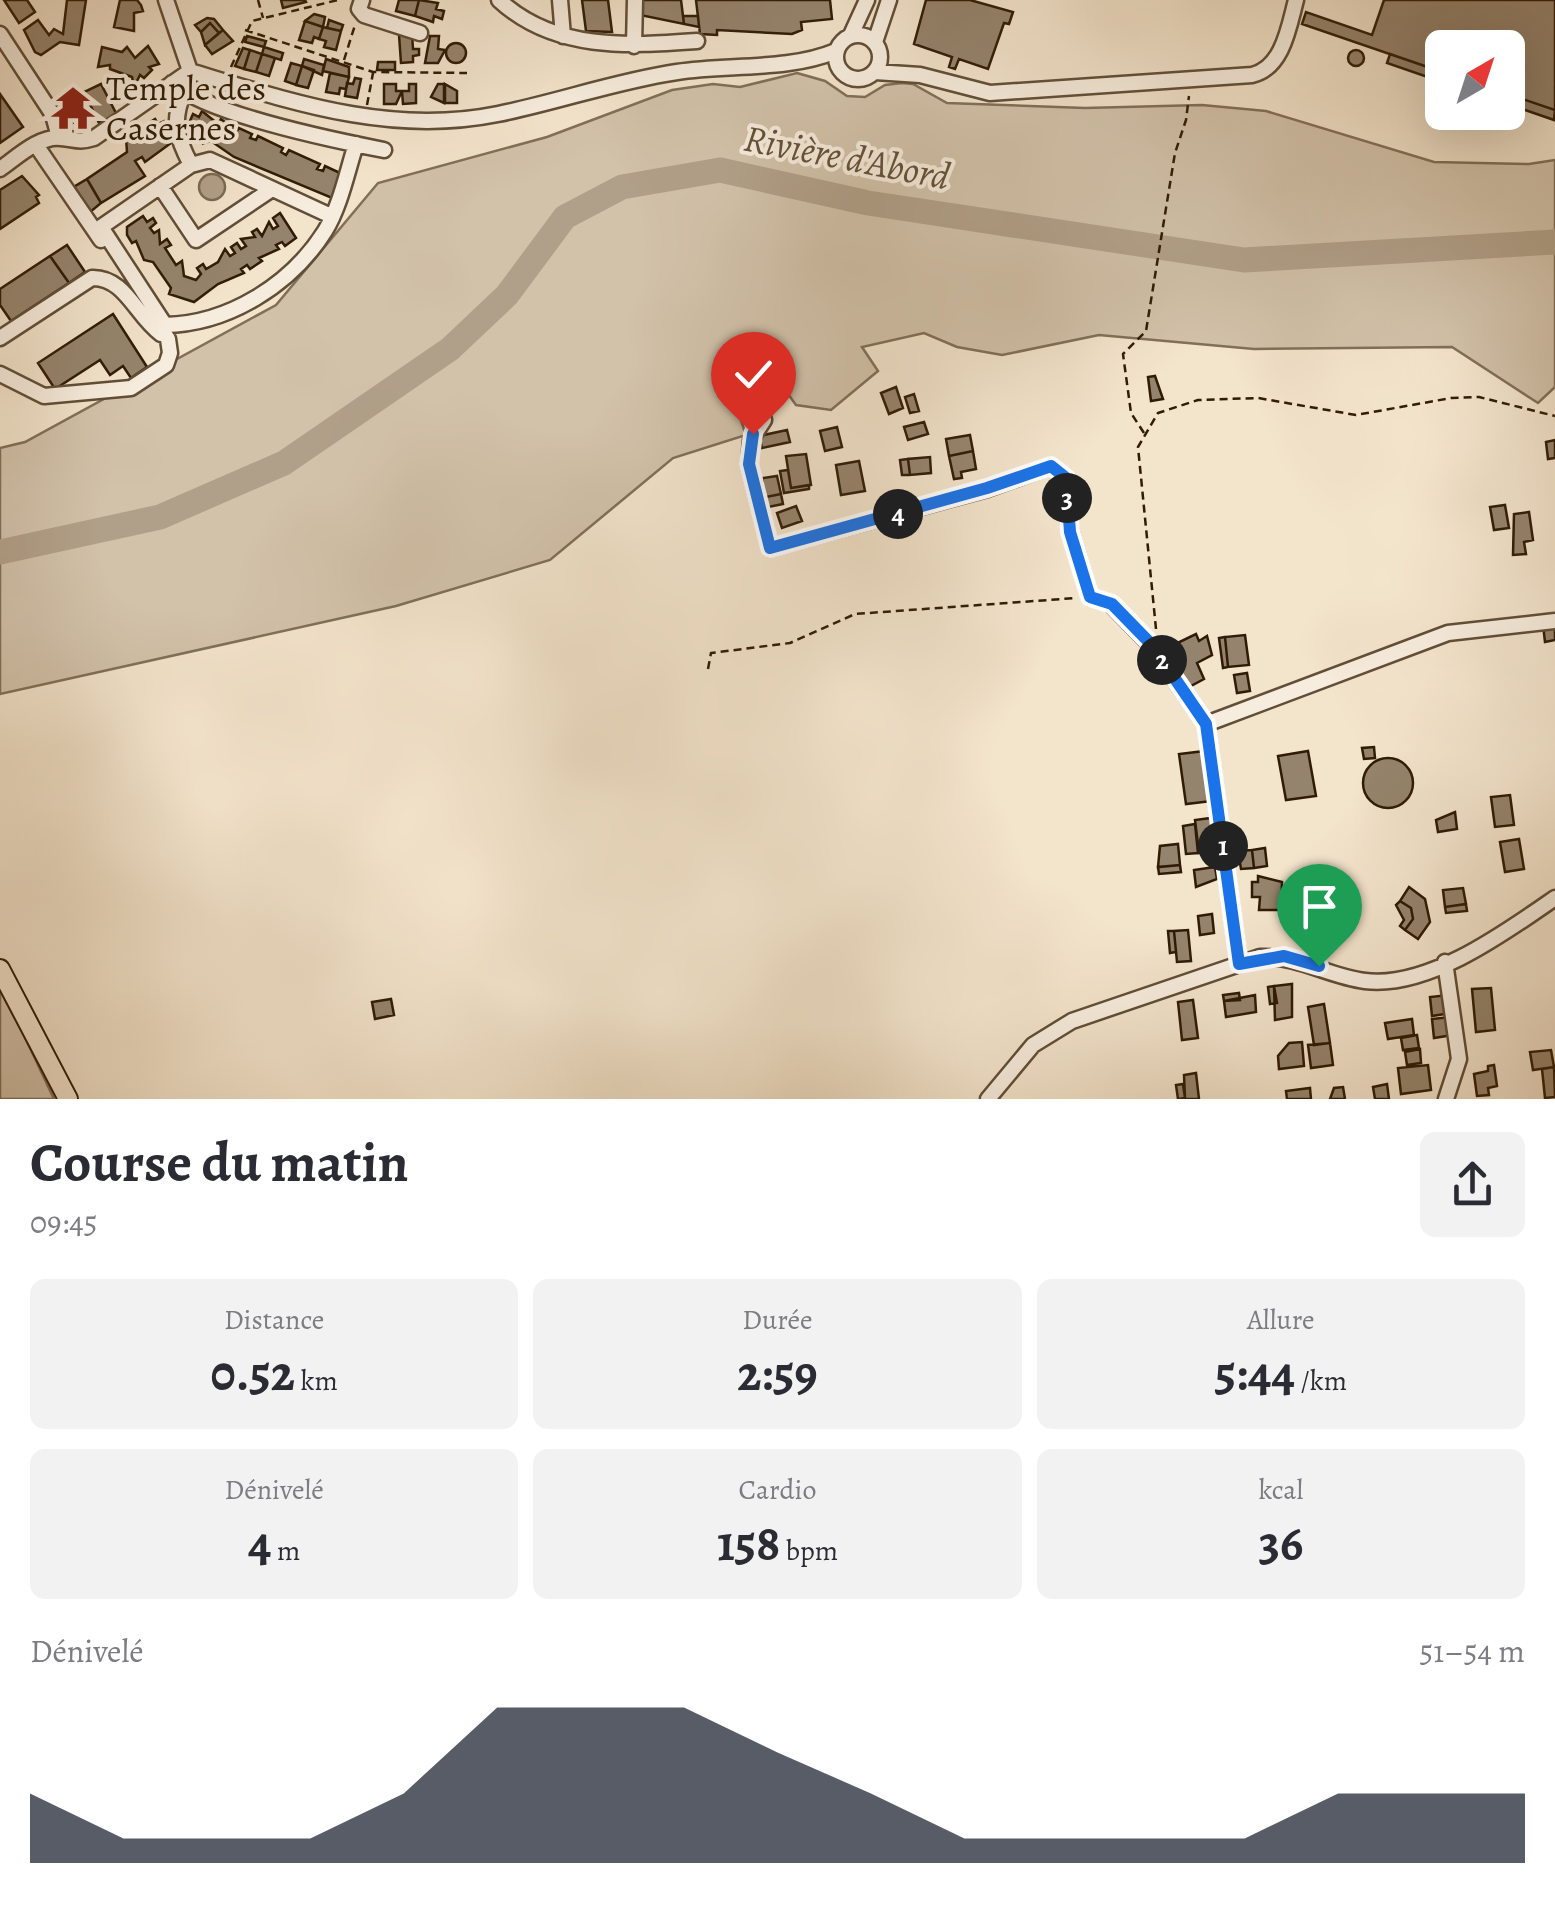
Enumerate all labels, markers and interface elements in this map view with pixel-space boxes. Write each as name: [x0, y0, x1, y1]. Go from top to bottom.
north arrow: [1425, 30, 1525, 130]
map controls: [1425, 30, 1525, 130]
place label: Temple des Casernes: [106, 64, 266, 152]
temple icon: Temple des Casernes: [49, 84, 97, 132]
water label: Rivière d'Abord: [740, 112, 955, 202]
pin: [711, 332, 796, 435]
icon: check: [726, 347, 781, 402]
pin: 3: [1042, 473, 1092, 523]
text: 3: [1061, 479, 1073, 517]
pin: 4: [873, 489, 923, 539]
text: 4: [891, 495, 905, 533]
pin: 2: [1137, 635, 1187, 685]
text: 2: [1155, 641, 1169, 679]
pin: 1: [1198, 821, 1248, 871]
text: 1: [1218, 827, 1228, 865]
pin: [1277, 864, 1362, 967]
icon: arrive: [1292, 879, 1347, 934]
text: Course du matin: [30, 1125, 408, 1200]
button: share: [1420, 1132, 1525, 1237]
text: 09:45: [30, 1200, 98, 1244]
text: Distance: [224, 1301, 324, 1339]
text: Durée: [742, 1301, 813, 1339]
text: Allure: [1247, 1301, 1315, 1339]
text: 0.52: [211, 1339, 295, 1407]
text: 2:59: [737, 1339, 818, 1407]
text: 5:44: [1215, 1339, 1295, 1407]
text: km: [295, 1362, 338, 1400]
text: /km: [1295, 1362, 1347, 1400]
text: Dénivelé: [224, 1471, 324, 1509]
text: Cardio: [739, 1471, 816, 1509]
text: kcal: [1258, 1471, 1303, 1509]
text: 4: [248, 1509, 271, 1577]
text: 158: [717, 1509, 780, 1577]
text: 36: [1258, 1509, 1303, 1577]
text: m: [271, 1532, 300, 1570]
text: bpm: [780, 1532, 838, 1570]
text: Dénivelé: [30, 1629, 144, 1673]
text: 51–54 m: [1420, 1629, 1525, 1673]

